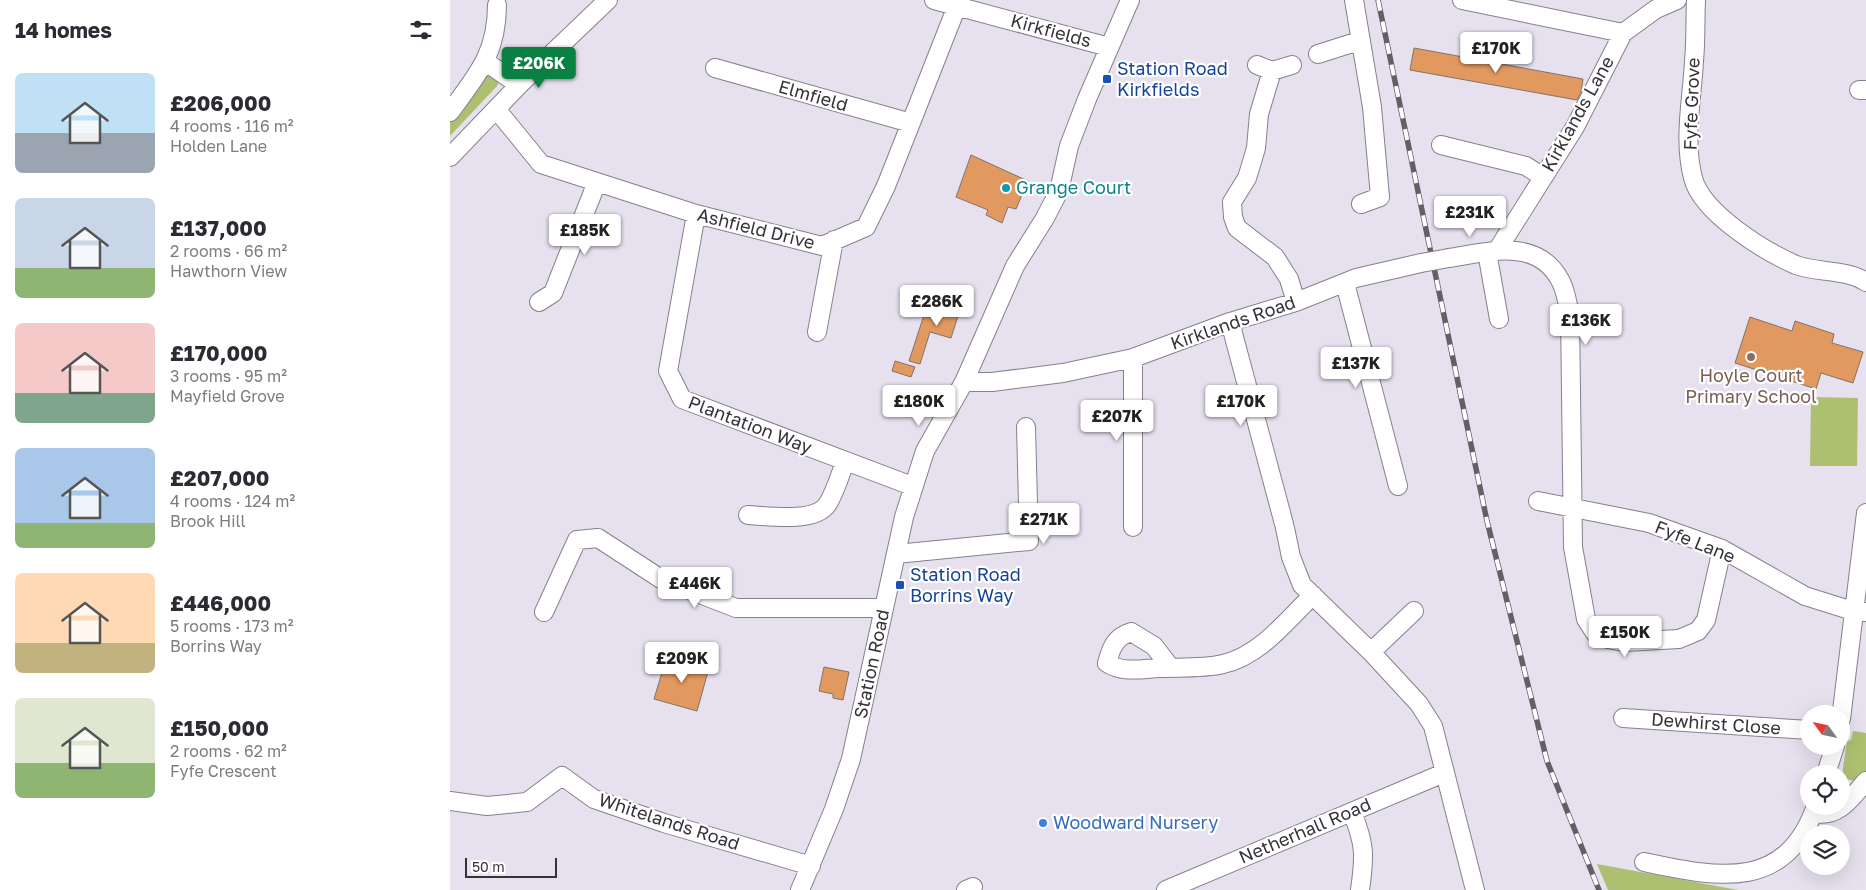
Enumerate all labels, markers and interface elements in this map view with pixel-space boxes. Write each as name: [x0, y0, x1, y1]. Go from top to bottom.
street label: Kirkfields: [1009, 9, 1094, 51]
icon: filters: [407, 16, 435, 44]
text: 14 homes: [15, 17, 112, 43]
pin: £170K: [1461, 32, 1531, 74]
text: £170K: [1471, 38, 1521, 58]
pin: £206K: [504, 46, 574, 89]
street label: Kirklands Lane: [1536, 52, 1618, 175]
text: £206K: [513, 53, 565, 73]
place label: Station Road Kirkfields: [1117, 57, 1228, 100]
street label: Fyfe Grove: [1678, 57, 1704, 151]
marker: Station Road Kirkfields: [1101, 73, 1113, 85]
street label: Elmfield: [776, 75, 851, 115]
text: £206,000: [170, 90, 271, 116]
icon: home: [55, 93, 115, 153]
text: 4 rooms · 116 m²: [170, 116, 294, 136]
text: Holden Lane: [170, 136, 267, 156]
place label: Grange Court: [1016, 176, 1131, 198]
marker: Grange Court: [1000, 182, 1012, 194]
pin: £231K: [1435, 196, 1505, 238]
text: £231K: [1445, 202, 1495, 222]
street label: Ashfield Drive: [695, 203, 817, 253]
pin: £185K: [550, 214, 620, 256]
text: £137,000: [170, 215, 267, 241]
icon: home: [55, 218, 115, 278]
text: £185K: [560, 220, 610, 240]
text: 2 rooms · 66 m²: [170, 241, 287, 261]
text: Hawthorn View: [170, 261, 287, 281]
pin: £286K: [902, 284, 972, 327]
street label: Kirklands Road: [1167, 290, 1298, 354]
text: £286K: [911, 291, 963, 311]
pin: £136K: [1551, 304, 1621, 346]
text: £136K: [1561, 310, 1611, 330]
text: £170,000: [170, 340, 267, 366]
icon: home: [55, 343, 115, 403]
pin: £137K: [1321, 346, 1391, 389]
marker: Hoyle Court Primary School: [1745, 351, 1757, 363]
text: £137K: [1332, 353, 1380, 373]
place label: Hoyle Court Primary School: [1685, 364, 1817, 407]
text: 3 rooms · 95 m²: [170, 366, 287, 386]
pin: £180K: [884, 384, 954, 427]
pin: £170K: [1206, 384, 1276, 427]
text: Mayfield Grove: [170, 386, 285, 406]
street label: Plantation Way: [685, 390, 815, 458]
text: £180K: [893, 391, 945, 411]
text: £170K: [1216, 391, 1266, 411]
pin: £207K: [1082, 400, 1152, 442]
text: £207K: [1091, 406, 1143, 426]
text: £207,000: [170, 465, 269, 491]
icon: home: [55, 468, 115, 528]
text: 4 rooms · 124 m²: [170, 491, 295, 511]
pin: £271K: [1009, 502, 1079, 545]
text: £271K: [1020, 509, 1068, 529]
text: Brook Hill: [170, 511, 246, 531]
street label: Fyfe Lane: [1652, 515, 1739, 567]
place label: Station Road Borrins Way: [910, 563, 1021, 606]
pin: £446K: [660, 566, 730, 609]
text: £446K: [669, 573, 721, 593]
marker: Station Road Borrins Way: [894, 579, 906, 591]
text: £446,000: [170, 590, 271, 616]
icon: home: [55, 593, 115, 653]
street label: Station Road: [849, 607, 893, 720]
text: 5 rooms · 173 m²: [170, 616, 294, 636]
pin: £150K: [1590, 616, 1660, 658]
text: £150K: [1600, 622, 1650, 642]
text: Borrins Way: [170, 636, 262, 656]
pin: £209K: [647, 642, 717, 684]
text: £209K: [656, 648, 708, 668]
north arrow: [1800, 705, 1850, 755]
map controls: [1800, 705, 1850, 875]
street label: Dewhirst Close: [1650, 707, 1782, 739]
text: £150,000: [170, 715, 269, 741]
icon: home: [55, 718, 115, 778]
text: 2 rooms · 62 m²: [170, 741, 287, 761]
text: Fyfe Crescent: [170, 761, 277, 781]
button: locate: [1800, 765, 1850, 815]
street label: Whitelands Road: [596, 788, 743, 854]
street label: Netherhall Road: [1235, 792, 1374, 868]
place label: Woodward Nursery: [1053, 811, 1218, 833]
marker: Woodward Nursery: [1037, 817, 1049, 829]
button: layers: [1800, 825, 1850, 875]
scale bar: [465, 855, 558, 878]
text: 50 m: [472, 858, 505, 875]

